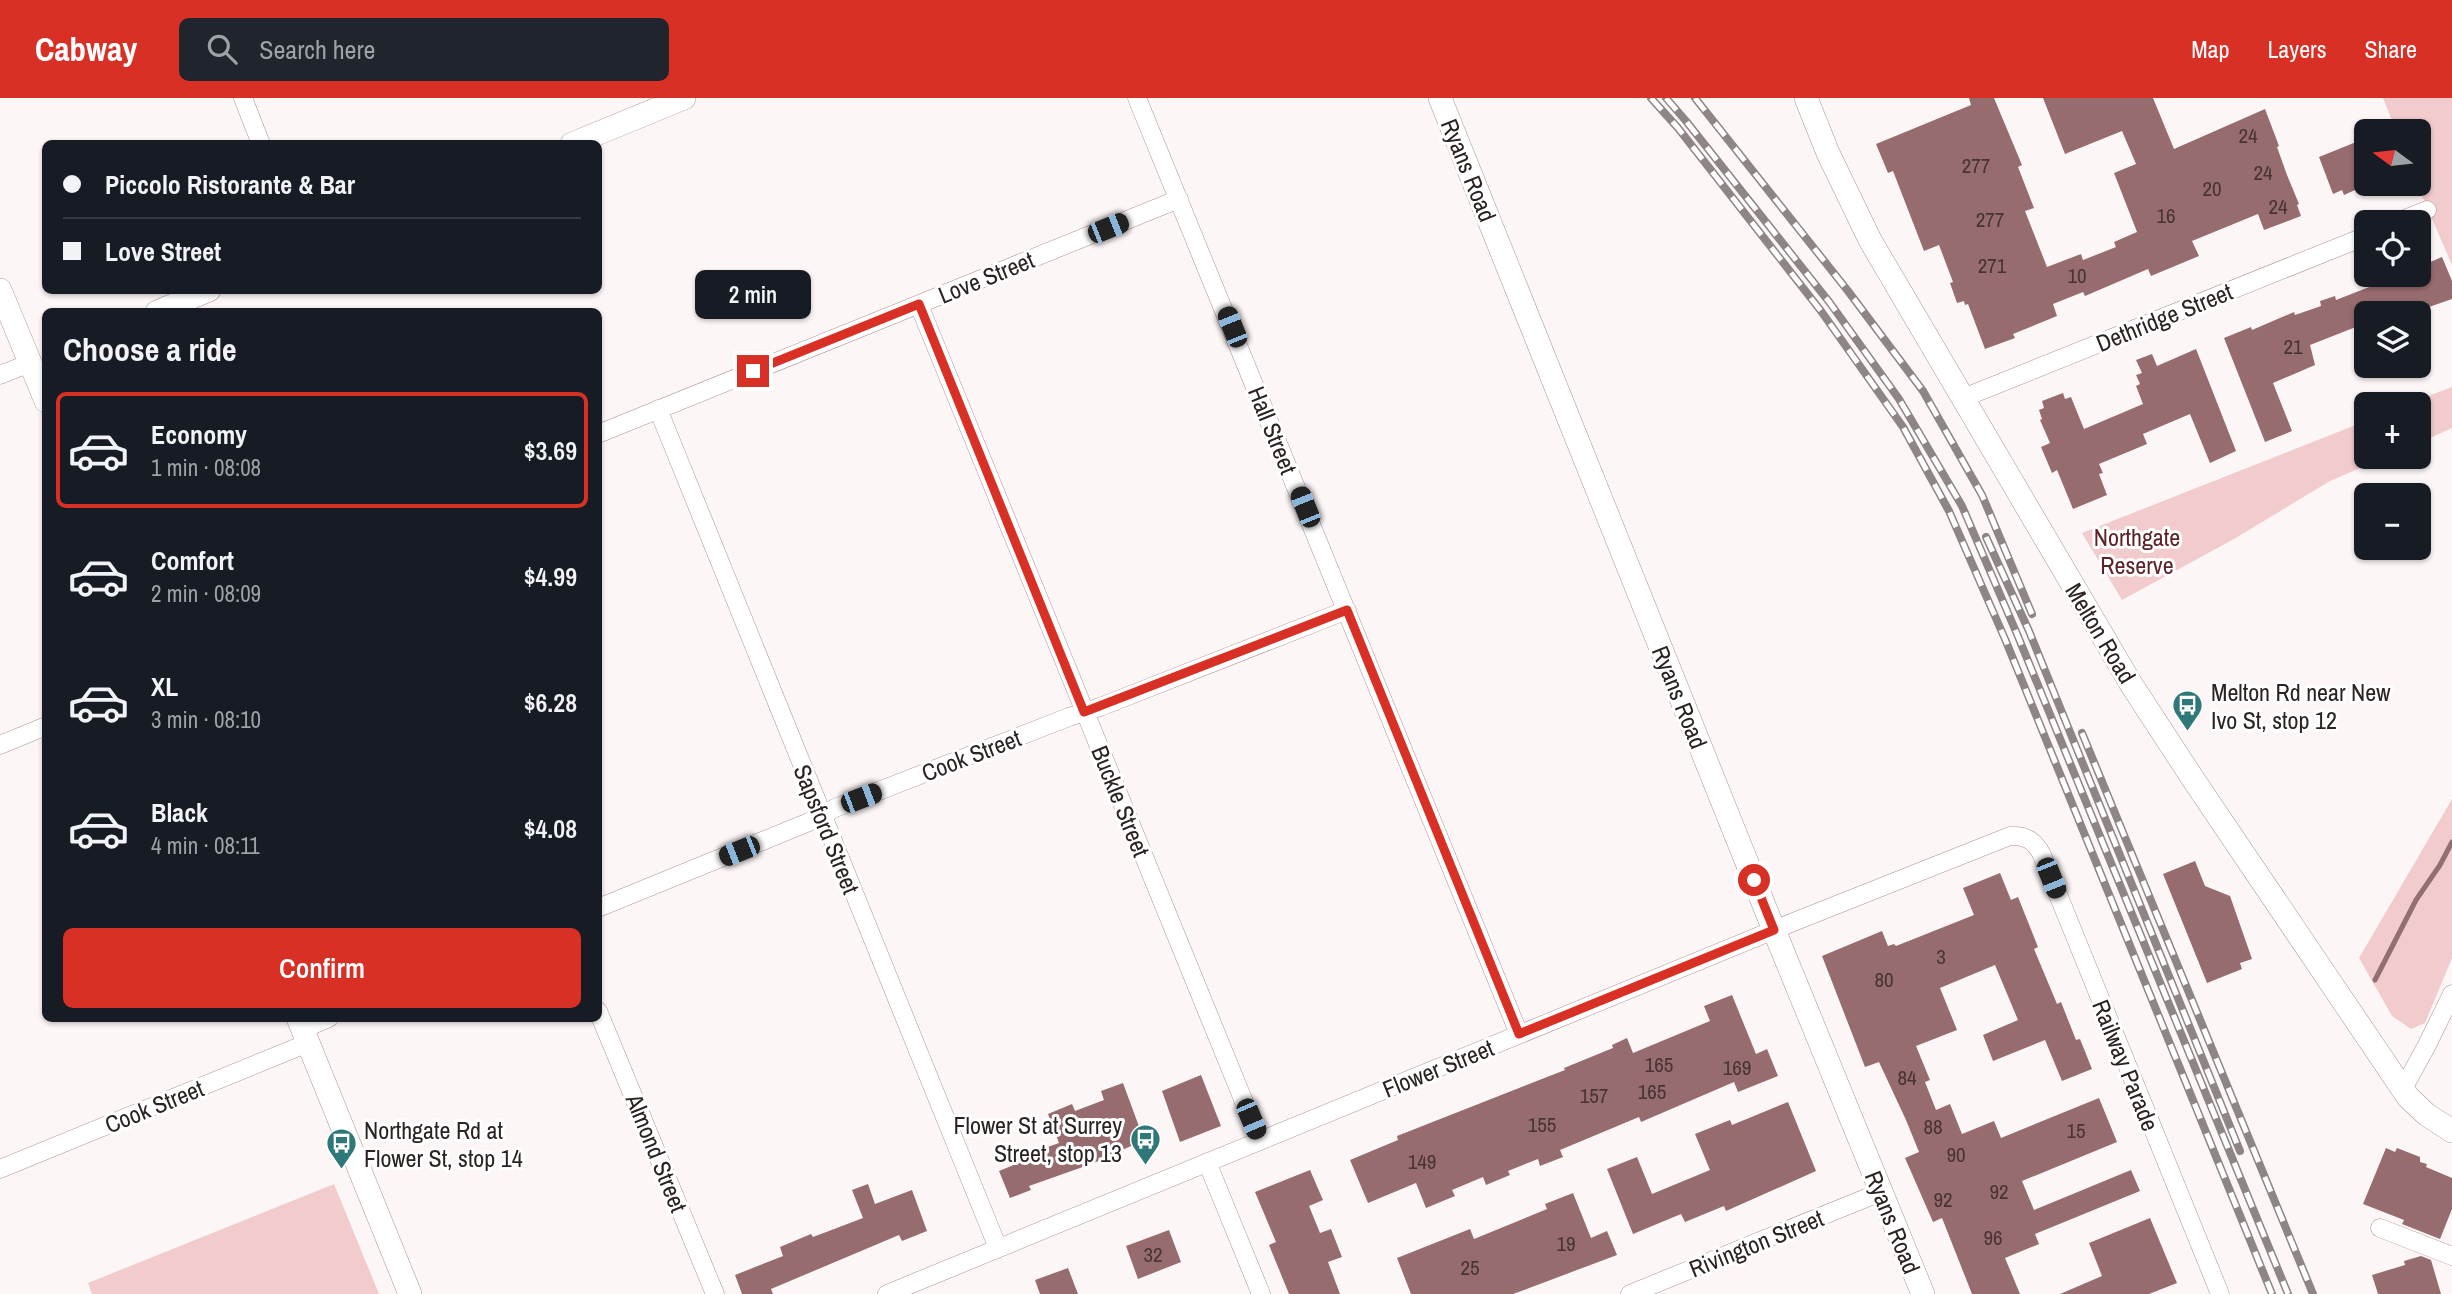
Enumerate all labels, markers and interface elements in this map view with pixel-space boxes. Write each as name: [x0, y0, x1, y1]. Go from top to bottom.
search box: [179, 18, 669, 81]
text: Cabway: [35, 27, 137, 71]
icon: search: [203, 30, 241, 68]
text: Search here: [259, 32, 375, 67]
text: Map: [2191, 33, 2229, 65]
text: Layers: [2267, 33, 2326, 65]
text: Share: [2364, 33, 2417, 65]
street label: Ryans Road: [1434, 114, 1504, 226]
north arrow: [2354, 119, 2431, 196]
map controls: [2354, 119, 2431, 560]
house number: 24: [2238, 121, 2258, 150]
house number: 277: [1962, 151, 1990, 180]
house number: 24: [2253, 158, 2273, 187]
text: Piccolo Ristorante & Bar: [105, 167, 355, 202]
house number: 20: [2202, 174, 2222, 203]
house number: 24: [2268, 192, 2288, 221]
house number: 16: [2156, 201, 2176, 230]
house number: 277: [1976, 205, 2004, 234]
car: [1085, 210, 1132, 246]
button: locate: [2354, 210, 2431, 287]
text: Love Street: [105, 234, 221, 269]
street label: Love Street: [933, 243, 1039, 311]
house number: 271: [1978, 251, 2007, 280]
house number: 10: [2067, 261, 2087, 290]
callout: 2 min: [695, 270, 811, 318]
street label: Dethridge Street: [2091, 275, 2237, 359]
text: 2 min: [729, 279, 777, 310]
button: layers: [2354, 301, 2431, 378]
car: [1215, 304, 1250, 350]
text: Choose a ride: [63, 328, 237, 371]
house number: 21: [2283, 332, 2303, 361]
route end: [737, 355, 769, 387]
street label: Hall Street: [1241, 381, 1305, 479]
button: +: [2354, 392, 2431, 469]
text: Economy: [151, 417, 247, 452]
icon: car: [67, 419, 130, 482]
text: $3.69: [524, 433, 577, 468]
text: 1 min · 08:08: [151, 452, 261, 483]
button: −: [2354, 483, 2431, 560]
car: [1288, 484, 1323, 530]
park label: Northgate Reserve: [2094, 521, 2180, 581]
text: Comfort: [151, 543, 234, 578]
icon: car: [67, 545, 130, 608]
text: $4.99: [524, 559, 577, 594]
street label: Melton Road: [2059, 577, 2143, 689]
text: 2 min · 08:09: [151, 578, 261, 609]
street label: Ryans Road: [1645, 641, 1715, 753]
text: XL: [151, 669, 178, 704]
icon: car: [67, 671, 130, 734]
place label: Melton Rd near New Ivo St, stop 12: [2211, 676, 2391, 736]
text: $6.28: [524, 685, 577, 720]
bus stop icon: Melton Rd near New Ivo St, stop 12: [2171, 689, 2205, 733]
text: 3 min · 08:10: [151, 704, 261, 735]
street label: Cook Street: [917, 721, 1026, 789]
street label: Buckle Street: [1084, 741, 1158, 862]
street label: Sapsford Street: [787, 760, 868, 899]
car: [838, 781, 885, 815]
text: Black: [151, 795, 208, 830]
icon: car: [67, 797, 130, 860]
text: $4.08: [524, 811, 577, 846]
text: 4 min · 08:11: [151, 830, 260, 861]
car: [716, 833, 763, 869]
car: [2034, 855, 2069, 901]
route start: [1738, 864, 1770, 896]
button: Confirm: [63, 928, 581, 1008]
house number: 3: [1936, 942, 1946, 971]
house number: 80: [1874, 965, 1894, 994]
street label: Railway Parade: [2085, 995, 2167, 1135]
street label: Flower Street: [1378, 1031, 1499, 1105]
house number: 165: [1645, 1050, 1673, 1079]
house number: 169: [1723, 1053, 1751, 1082]
house number: 84: [1897, 1063, 1917, 1092]
street label: Cook Street: [100, 1072, 209, 1140]
house number: 165: [1638, 1077, 1666, 1106]
house number: 157: [1580, 1081, 1608, 1110]
street label: Almond Street: [618, 1088, 695, 1217]
car: [1234, 1096, 1269, 1142]
place label: Flower St at Surrey Street, stop 13: [954, 1109, 1122, 1169]
house number: 155: [1528, 1110, 1556, 1139]
house number: 88: [1923, 1112, 1943, 1141]
place label: Northgate Rd at Flower St, stop 14: [364, 1114, 523, 1174]
house number: 15: [2066, 1116, 2086, 1145]
bus stop icon: Flower St at Surrey Street, stop 13: [1128, 1122, 1162, 1166]
bus stop icon: Northgate Rd at Flower St, stop 14: [324, 1127, 358, 1171]
house number: 90: [1946, 1140, 1966, 1169]
house number: 149: [1408, 1147, 1436, 1176]
street label: Ryans Road: [1858, 1166, 1928, 1278]
house number: 92: [1989, 1177, 2009, 1206]
house number: 92: [1933, 1185, 1953, 1214]
street label: Rivington Street: [1684, 1201, 1828, 1284]
house number: 96: [1983, 1223, 2003, 1252]
house number: 19: [1556, 1229, 1576, 1258]
house number: 32: [1143, 1240, 1163, 1269]
house number: 25: [1460, 1253, 1480, 1282]

